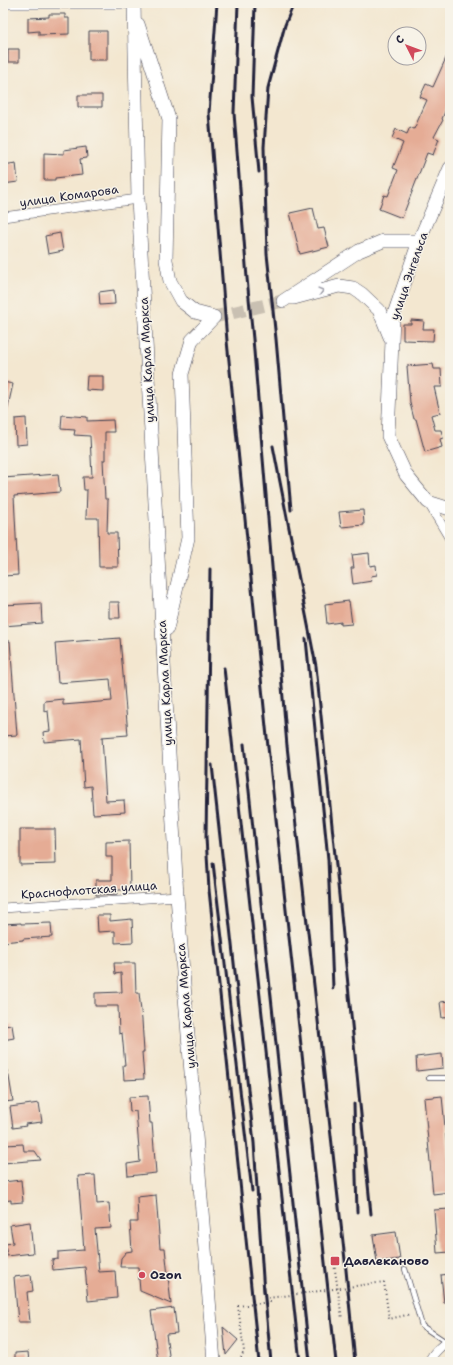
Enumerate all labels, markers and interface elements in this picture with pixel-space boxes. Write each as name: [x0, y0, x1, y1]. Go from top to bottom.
north arrow: [387, 26, 427, 66]
text: С: [392, 32, 408, 47]
street label: улица Комарова: [19, 181, 120, 211]
street label: улица Энгельса: [386, 229, 432, 322]
one-way arrow: [317, 287, 324, 296]
street label: улица Карла Маркса: [136, 296, 158, 423]
street label: улица Карла Маркса: [154, 619, 176, 746]
street label: Краснофлотская улица: [20, 877, 158, 903]
street label: улица Карла Маркса: [173, 942, 199, 1069]
place label: Давлеканово: [344, 1253, 429, 1269]
marker: Давлеканово: [329, 1255, 341, 1267]
place label: Ozon: [150, 1267, 182, 1283]
marker: Ozon: [137, 1270, 147, 1280]

